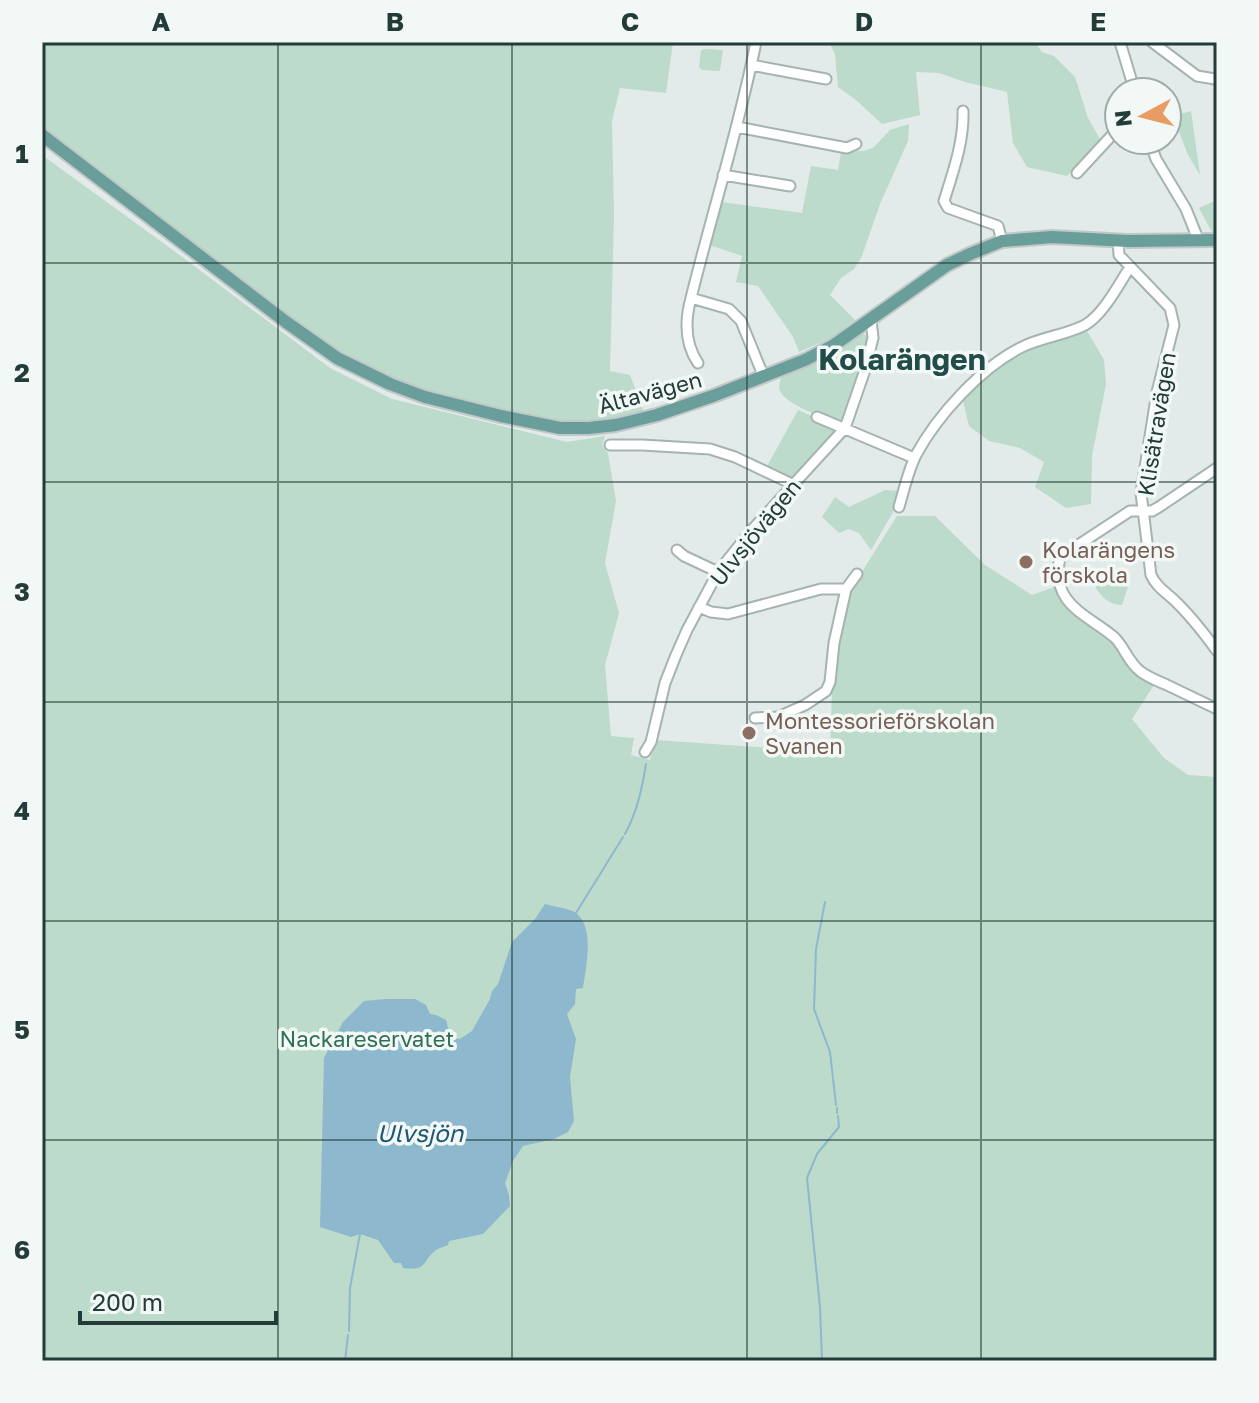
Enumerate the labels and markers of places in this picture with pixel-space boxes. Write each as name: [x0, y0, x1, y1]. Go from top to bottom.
place label: Kolarängens förskola: [1042, 536, 1175, 588]
marker: Kolarängens förskola: [1017, 553, 1035, 571]
place label: Montessorieförskolan Svanen: [765, 707, 995, 759]
marker: Montessorieförskolan Svanen: [740, 724, 758, 742]

